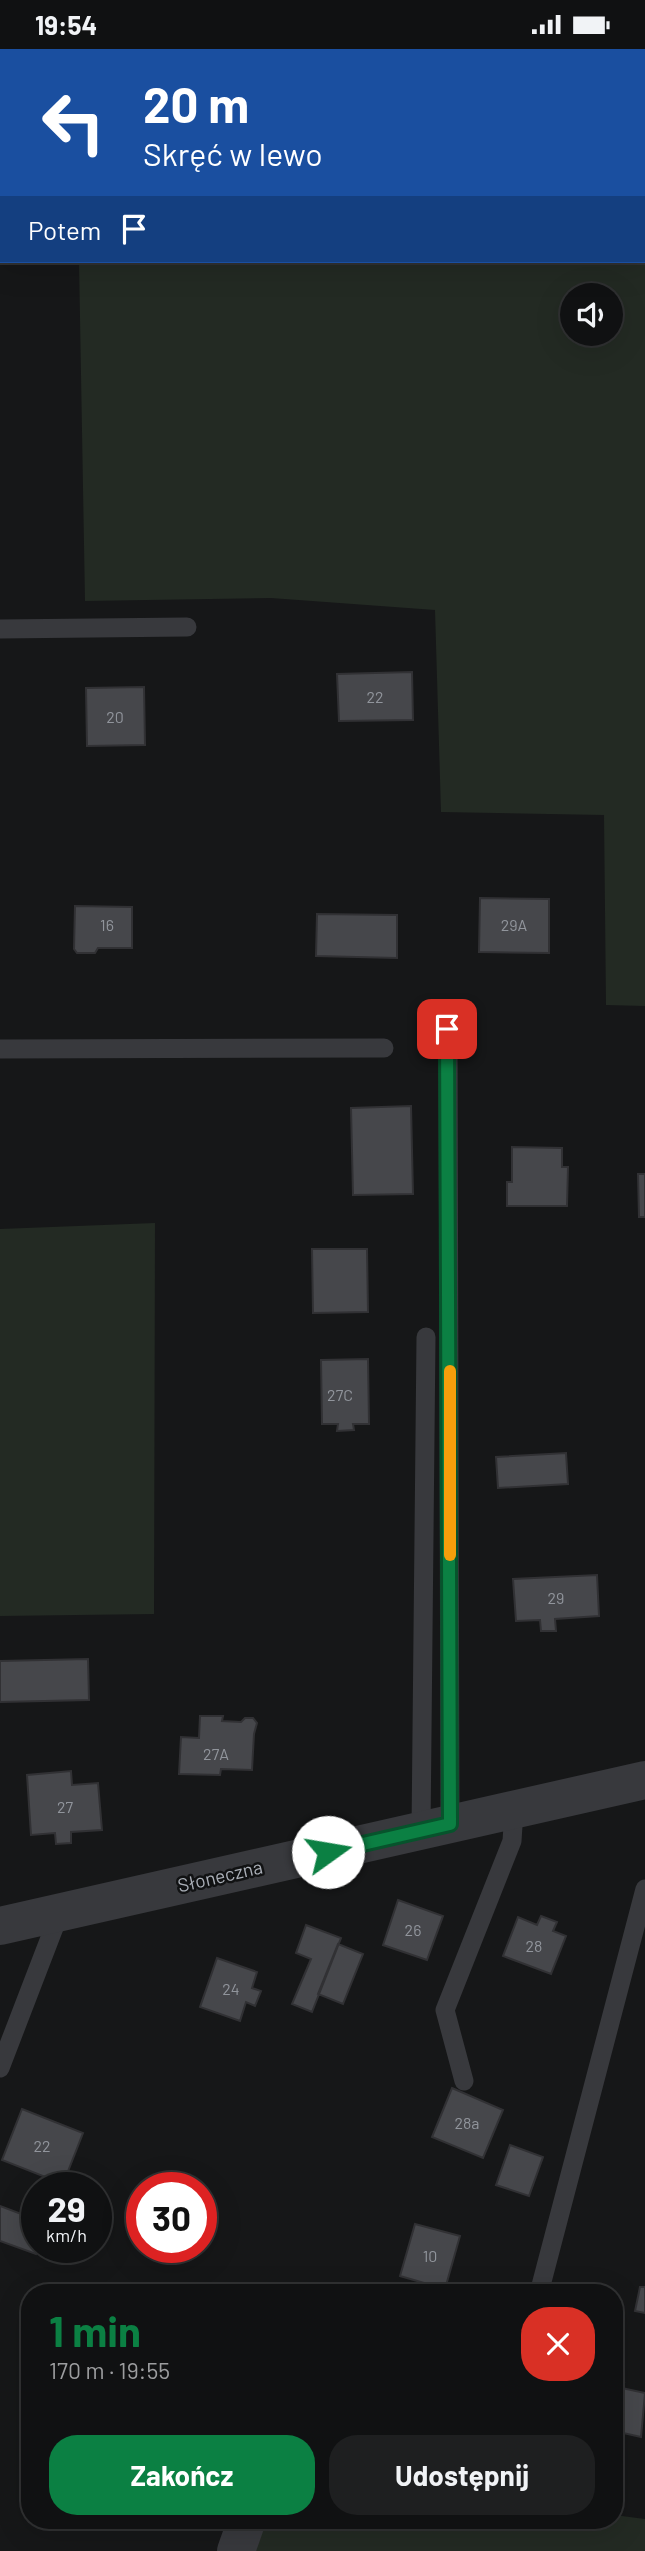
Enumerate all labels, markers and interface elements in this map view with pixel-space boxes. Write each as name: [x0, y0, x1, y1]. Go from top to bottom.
text: 19:54: [35, 9, 97, 40]
text: 20 m: [143, 74, 249, 133]
icon: left: [28, 77, 119, 168]
text: Skręć w lewo: [143, 134, 323, 172]
icon: arrive: [115, 210, 153, 248]
text: Potem: [28, 214, 101, 245]
map controls: [560, 283, 623, 346]
button: sound: [560, 283, 623, 346]
house number: 22: [366, 687, 384, 706]
house number: 20: [106, 707, 124, 726]
house number: 16: [100, 915, 114, 934]
house number: 29A: [501, 915, 528, 934]
pin: [417, 999, 477, 1059]
icon: arrive: [428, 1010, 466, 1048]
house number: 27C: [327, 1385, 353, 1404]
house number: 29: [548, 1588, 564, 1607]
house number: 27A: [203, 1744, 229, 1763]
house number: 27: [57, 1797, 73, 1816]
position arrow: [291, 1815, 365, 1889]
street label: Słoneczna: [175, 1855, 265, 1896]
house number: 26: [405, 1920, 421, 1939]
house number: 28: [526, 1936, 542, 1955]
house number: 24: [222, 1979, 240, 1998]
house number: 28a: [454, 2113, 480, 2132]
house number: 22: [33, 2136, 51, 2155]
speed limit sign: 30: [126, 2172, 217, 2263]
text: 29: [47, 2187, 86, 2229]
text: km/h: [46, 2224, 87, 2246]
house number: 10: [423, 2246, 437, 2265]
text: 1 min: [49, 2305, 141, 2355]
button: close: [521, 2307, 595, 2381]
text: 170 m · 19:55: [49, 2356, 170, 2384]
button: Zakończ: [49, 2435, 315, 2515]
button: Udostępnij: [329, 2435, 595, 2515]

